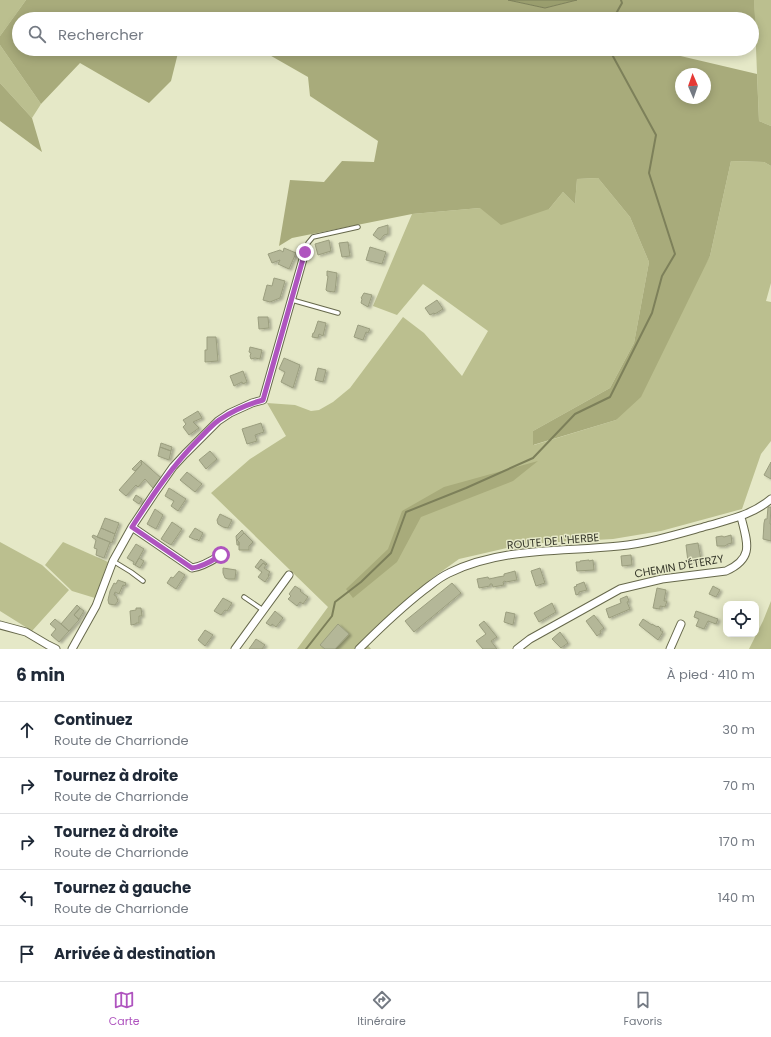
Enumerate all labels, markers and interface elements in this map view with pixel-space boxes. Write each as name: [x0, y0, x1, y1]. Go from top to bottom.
search box: [12, 12, 759, 56]
icon: search: [26, 23, 48, 45]
text: Rechercher: [58, 24, 144, 45]
north arrow: [675, 68, 711, 104]
route end: [296, 243, 314, 261]
street label: ROUTE DE L'HERBE: [506, 529, 600, 553]
route start: [212, 546, 230, 564]
street label: CHEMIN D'ÉTERZY: [633, 550, 725, 582]
map controls: [723, 601, 759, 637]
button: locate: [723, 601, 759, 637]
text: 6 min: [16, 663, 65, 687]
text: À pied · 410 m: [667, 665, 755, 684]
text: Continuez: [54, 709, 133, 730]
icon: ahead: [16, 719, 38, 741]
text: 30 m: [722, 720, 755, 739]
text: Route de Charrionde: [54, 731, 189, 750]
text: Tournez à droite: [54, 765, 178, 786]
icon: right: [16, 775, 38, 797]
text: 70 m: [723, 776, 755, 795]
text: Route de Charrionde: [54, 787, 189, 806]
text: Tournez à droite: [54, 821, 178, 842]
icon: right: [16, 831, 38, 853]
text: 170 m: [719, 832, 755, 851]
text: Route de Charrionde: [54, 843, 189, 862]
text: Tournez à gauche: [54, 877, 191, 898]
icon: left: [16, 887, 38, 909]
text: 140 m: [718, 888, 755, 907]
text: Route de Charrionde: [54, 899, 189, 918]
icon: arrive: [16, 943, 38, 965]
text: Arrivée à destination: [54, 943, 216, 964]
tab: Carte: [109, 989, 140, 1030]
tab: Itinéraire: [357, 989, 406, 1030]
tab: Favoris: [623, 989, 662, 1030]

